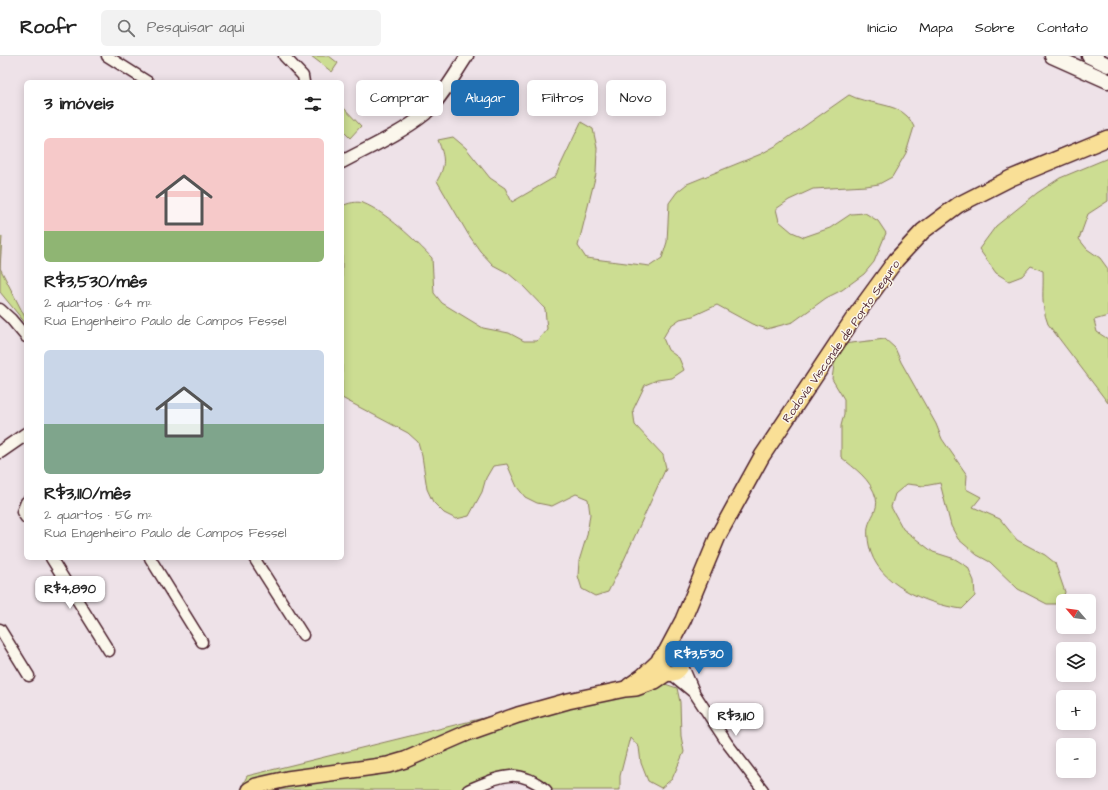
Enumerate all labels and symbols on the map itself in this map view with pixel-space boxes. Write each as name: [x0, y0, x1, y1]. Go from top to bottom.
street label: Rodovia Visconde de Porto Seguro: [779, 256, 905, 427]
pin: R$4,890: [33, 576, 107, 610]
north arrow: [1056, 594, 1096, 634]
pin: R$3,530: [662, 641, 736, 675]
pin: R$3,110: [699, 703, 773, 737]

